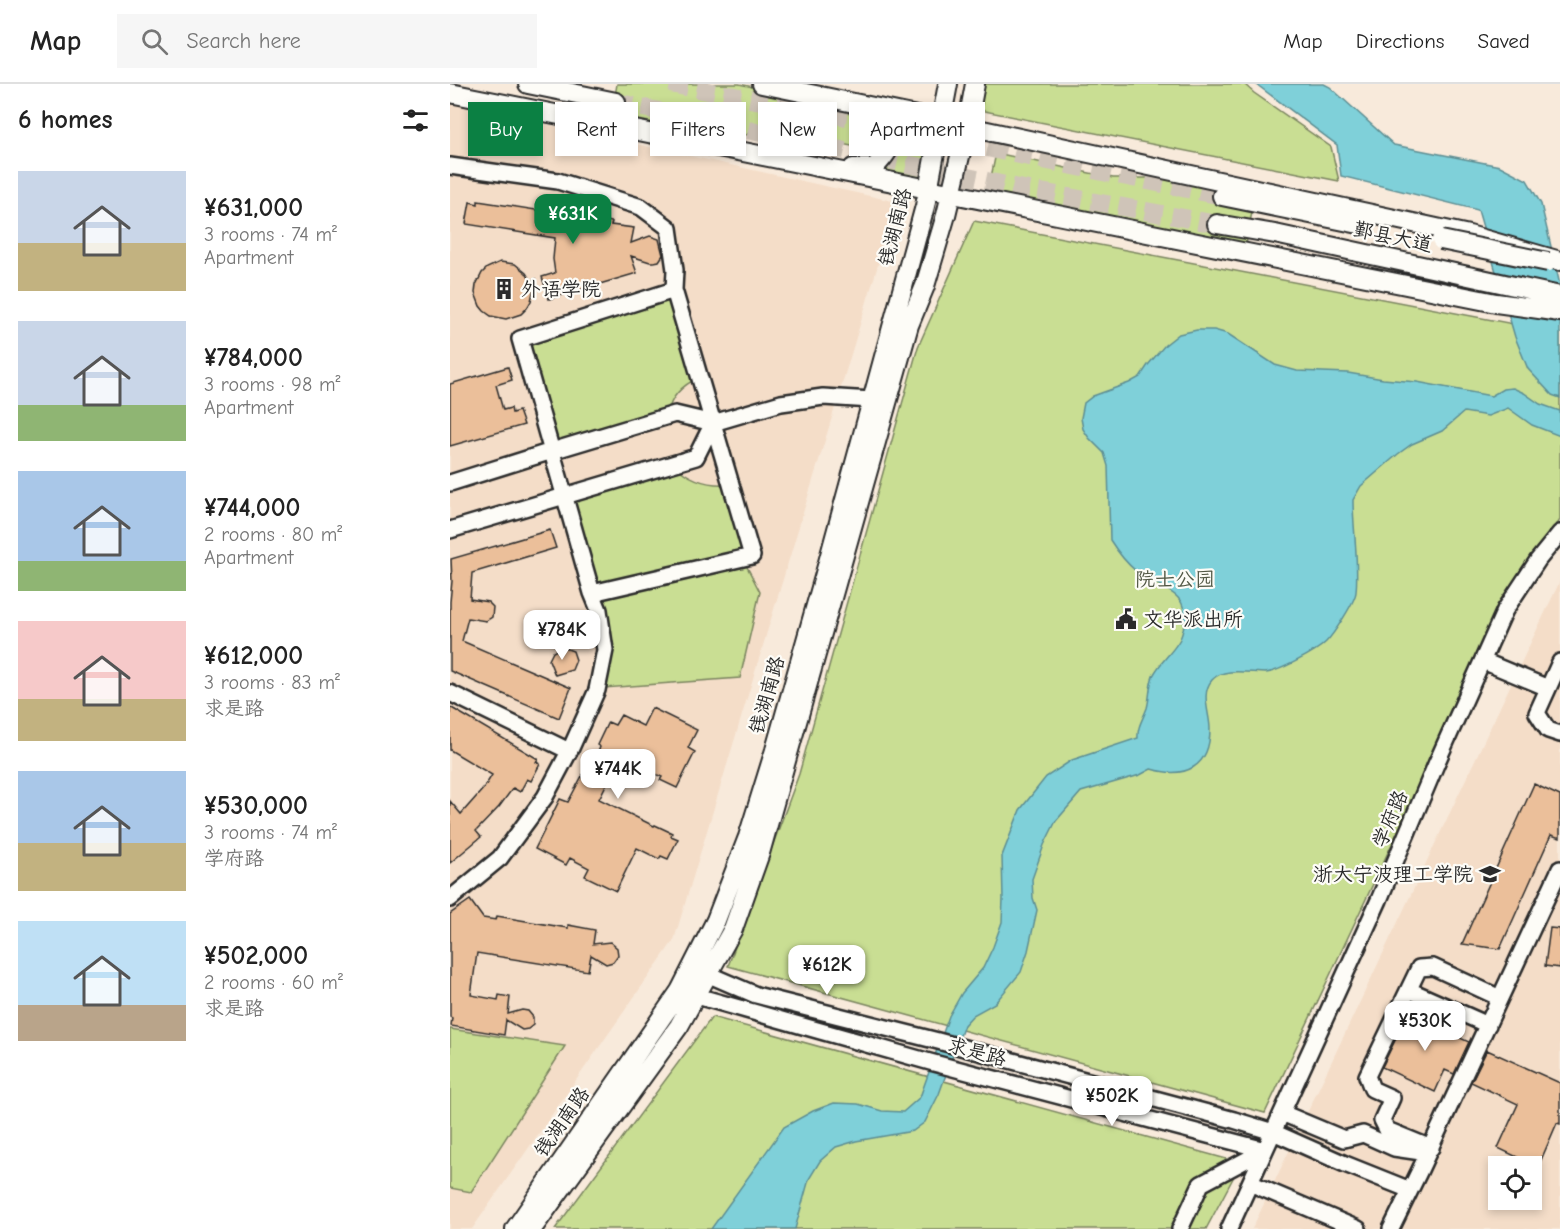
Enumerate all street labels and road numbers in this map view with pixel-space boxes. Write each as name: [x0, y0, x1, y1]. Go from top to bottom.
street label: 钱湖南路: [874, 184, 916, 269]
street label: 鄞县大道: [1351, 217, 1435, 257]
street label: 钱湖南路: [745, 652, 789, 737]
street label: 学府路: [1368, 786, 1413, 851]
street label: 求是路: [945, 1033, 1010, 1071]
street label: 钱湖南路: [530, 1082, 595, 1161]

